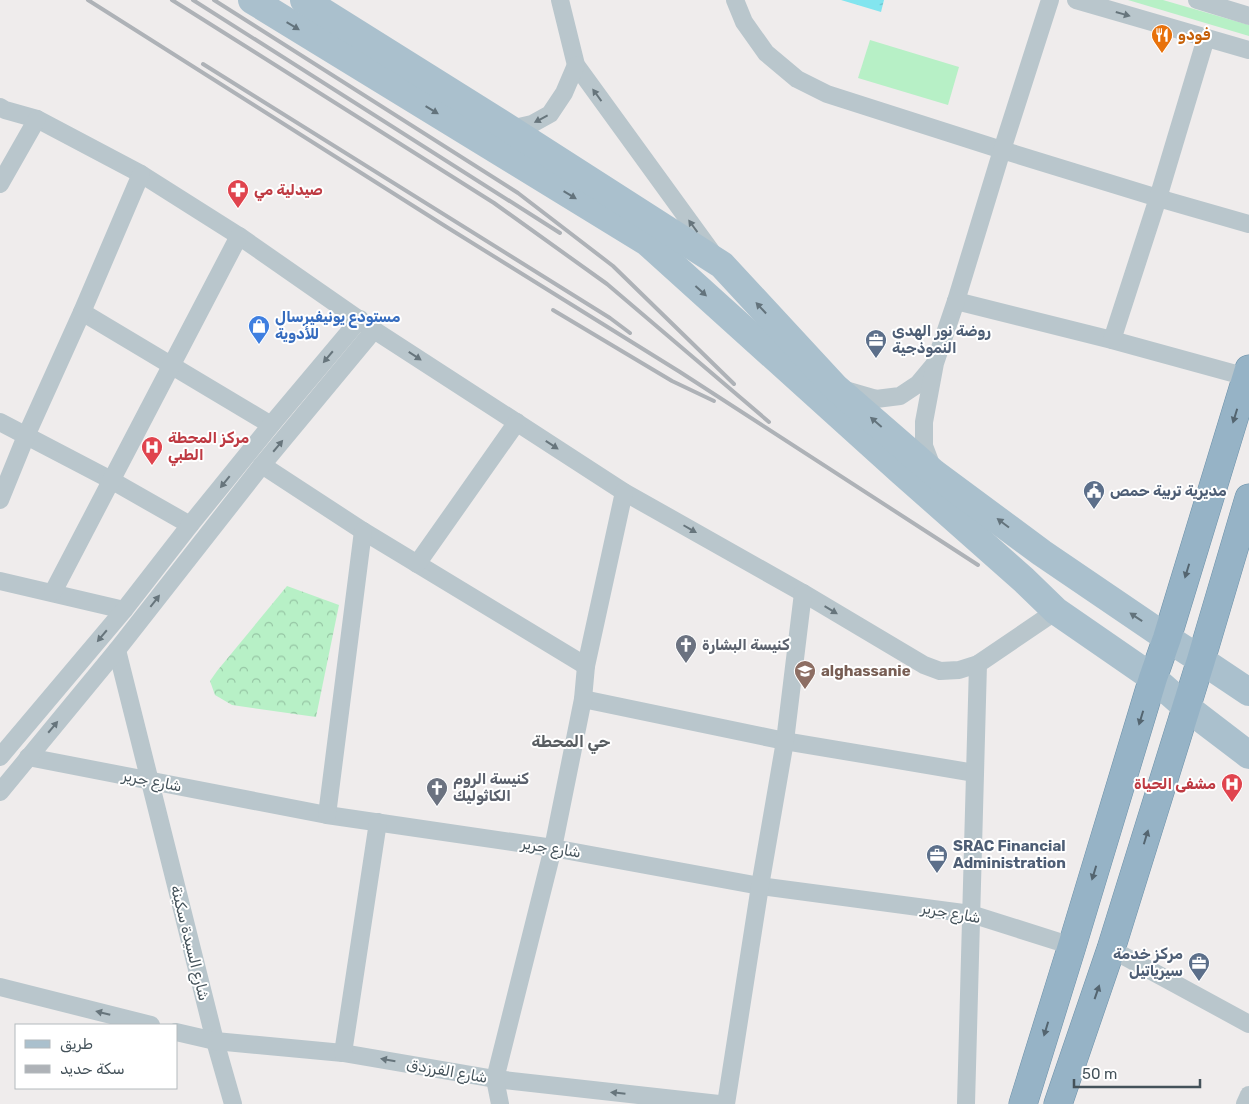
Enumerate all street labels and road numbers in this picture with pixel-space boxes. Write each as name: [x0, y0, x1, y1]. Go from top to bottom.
street label: شارع جرير: [119, 766, 183, 798]
street label: شارع جرير: [519, 834, 582, 864]
street label: شارع السيدة سكينة: [165, 883, 213, 1003]
street label: شارع جرير: [918, 899, 982, 929]
street label: شارع الفرزدق: [405, 1055, 489, 1089]

